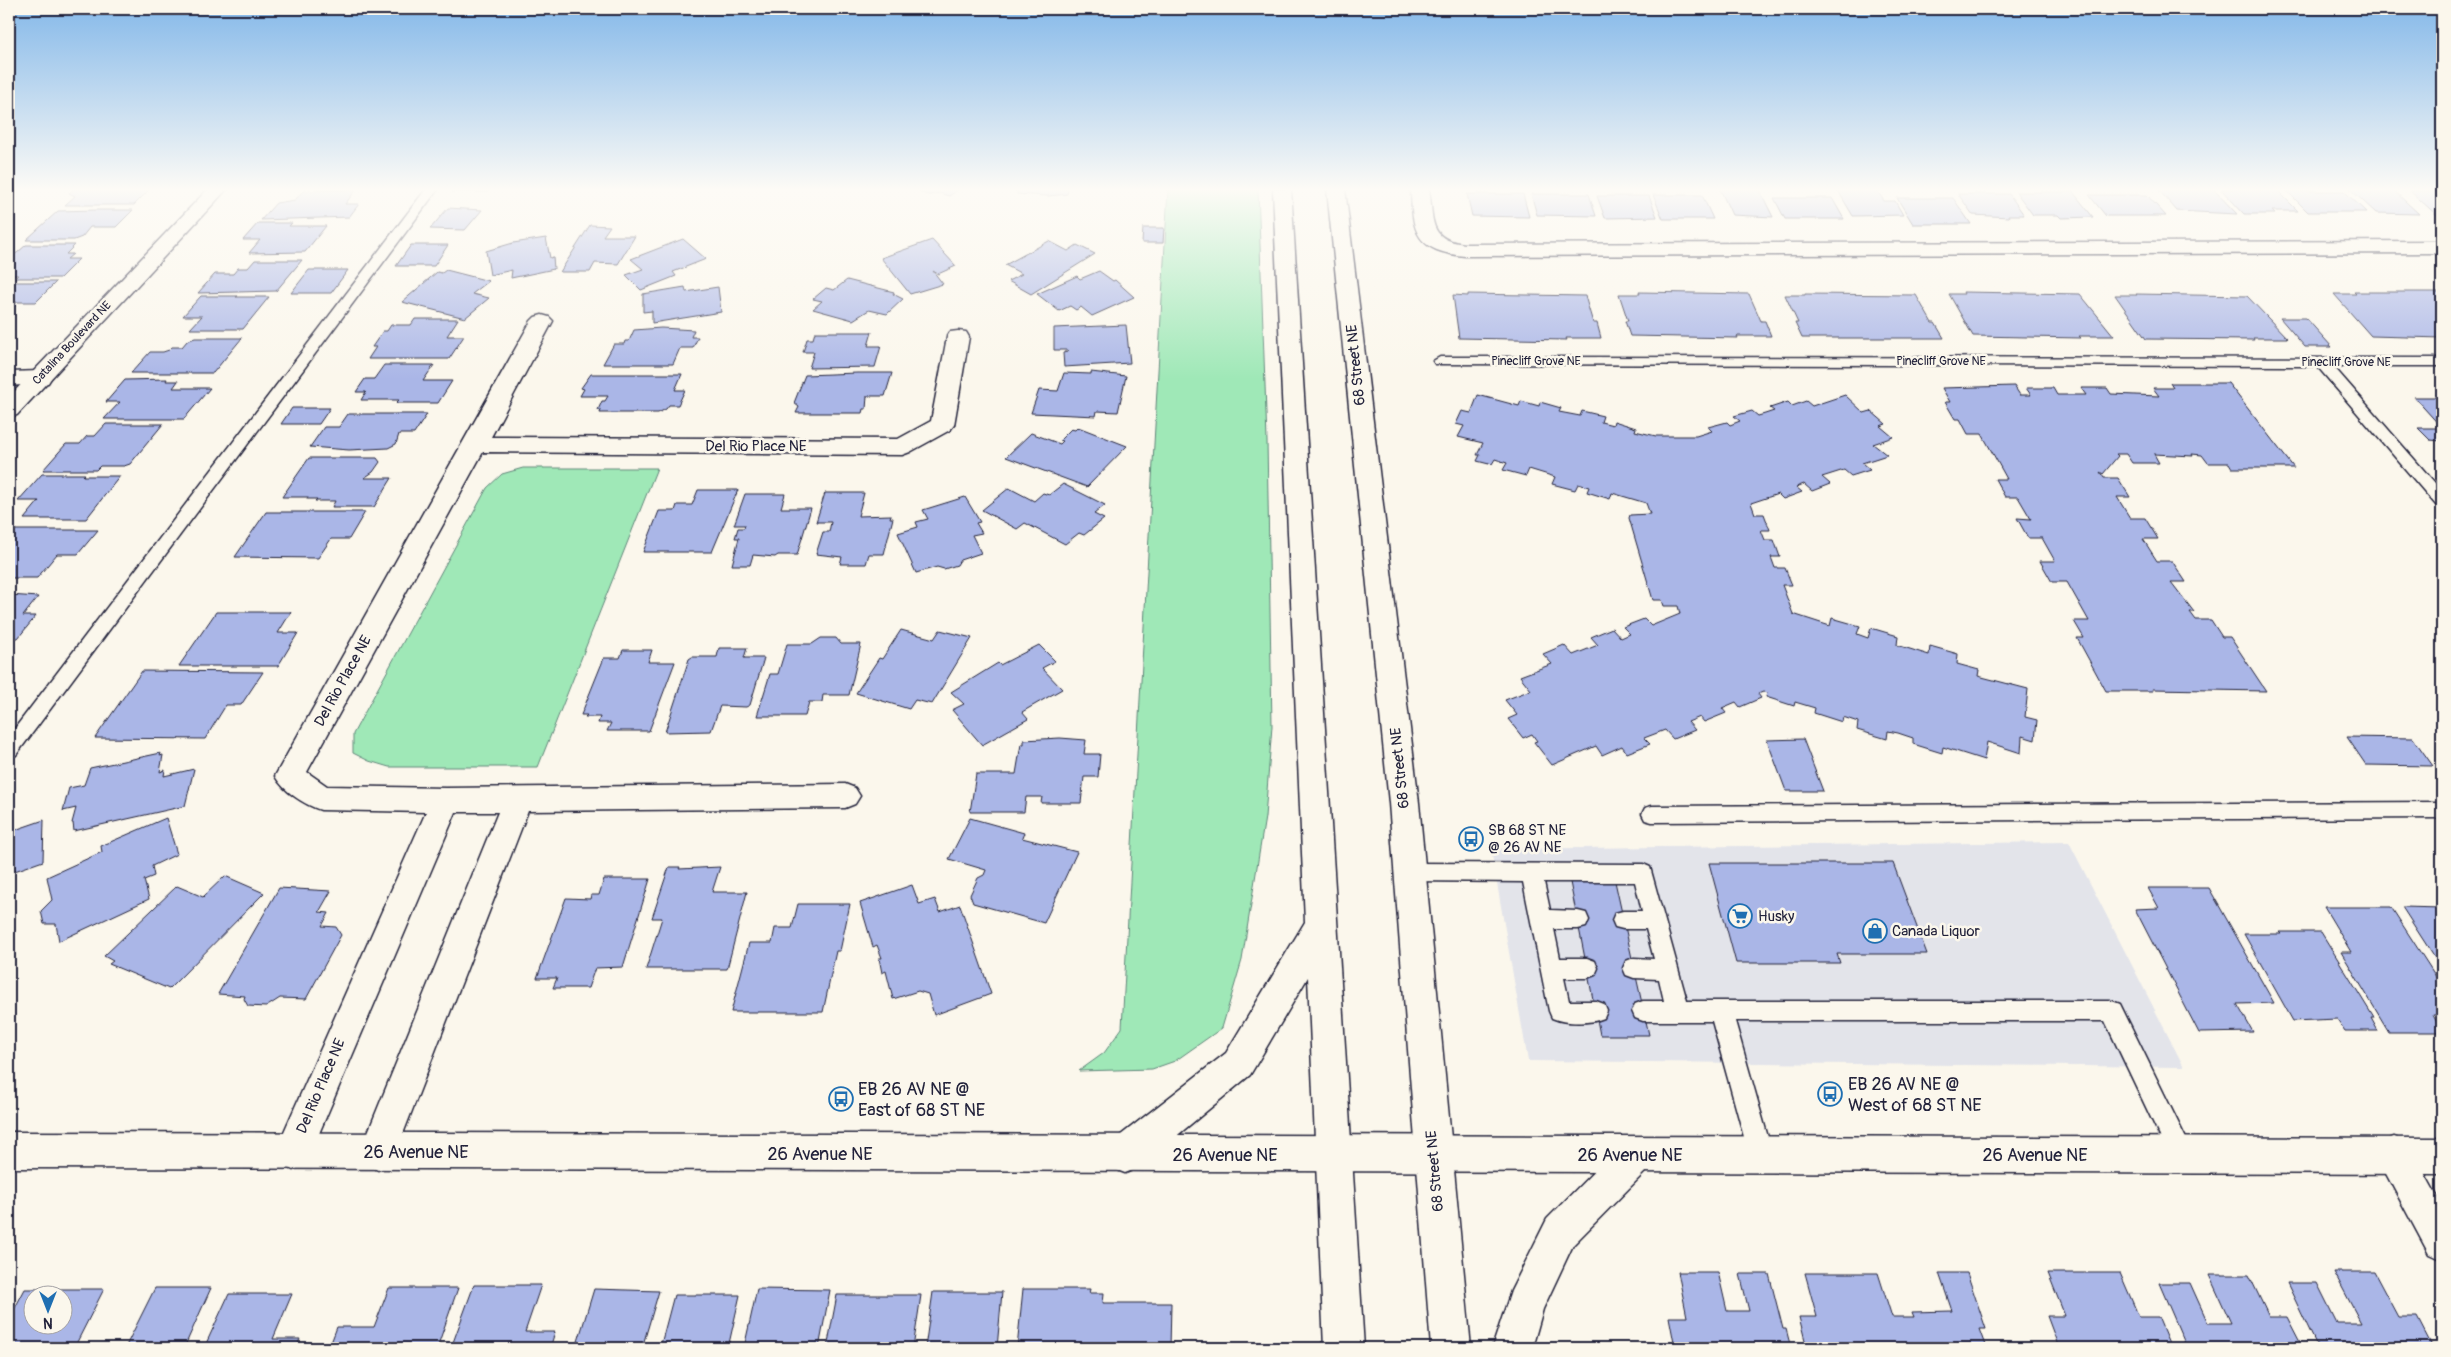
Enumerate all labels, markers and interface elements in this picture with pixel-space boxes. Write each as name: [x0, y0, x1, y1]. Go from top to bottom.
street label: Catalina Boulevard NE: [29, 298, 115, 388]
street label: 68 Street NE: [1342, 323, 1370, 406]
street label: Pinecliff Grove NE: [1491, 354, 1581, 369]
street label: Pinecliff Grove NE: [1896, 354, 1986, 369]
street label: Pinecliff Grove NE: [2301, 355, 2391, 370]
street label: Del Rio Place NE: [705, 437, 807, 456]
street label: Del Rio Place NE: [310, 632, 376, 730]
street label: 68 Street NE: [1386, 726, 1414, 809]
place label: SB 68 ST NE @ 26 AV NE: [1488, 821, 1567, 857]
bus stop icon: SB 68 ST NE @ 26 AV NE: [1458, 826, 1484, 852]
supermarket icon: Husky: [1727, 903, 1753, 929]
place label: Husky: [1758, 907, 1795, 926]
shop icon: Canada Liquor: [1862, 918, 1888, 944]
place label: Canada Liquor: [1892, 922, 1981, 941]
street label: Del Rio Place NE: [292, 1035, 350, 1136]
place label: EB 26 AV NE @ West of 68 ST NE: [1848, 1073, 1982, 1117]
place label: EB 26 AV NE @ East of 68 ST NE: [858, 1078, 985, 1122]
bus stop icon: EB 26 AV NE @ West of 68 ST NE: [1817, 1081, 1843, 1107]
bus stop icon: EB 26 AV NE @ East of 68 ST NE: [828, 1086, 854, 1112]
street label: 68 Street NE: [1422, 1129, 1448, 1212]
street label: 26 Avenue NE: [363, 1141, 469, 1164]
street label: 26 Avenue NE: [767, 1143, 873, 1166]
street label: 26 Avenue NE: [1172, 1144, 1278, 1167]
street label: 26 Avenue NE: [1577, 1144, 1683, 1167]
street label: 26 Avenue NE: [1982, 1144, 2088, 1167]
north arrow: [22, 1284, 72, 1334]
text: N: [43, 1314, 53, 1331]

